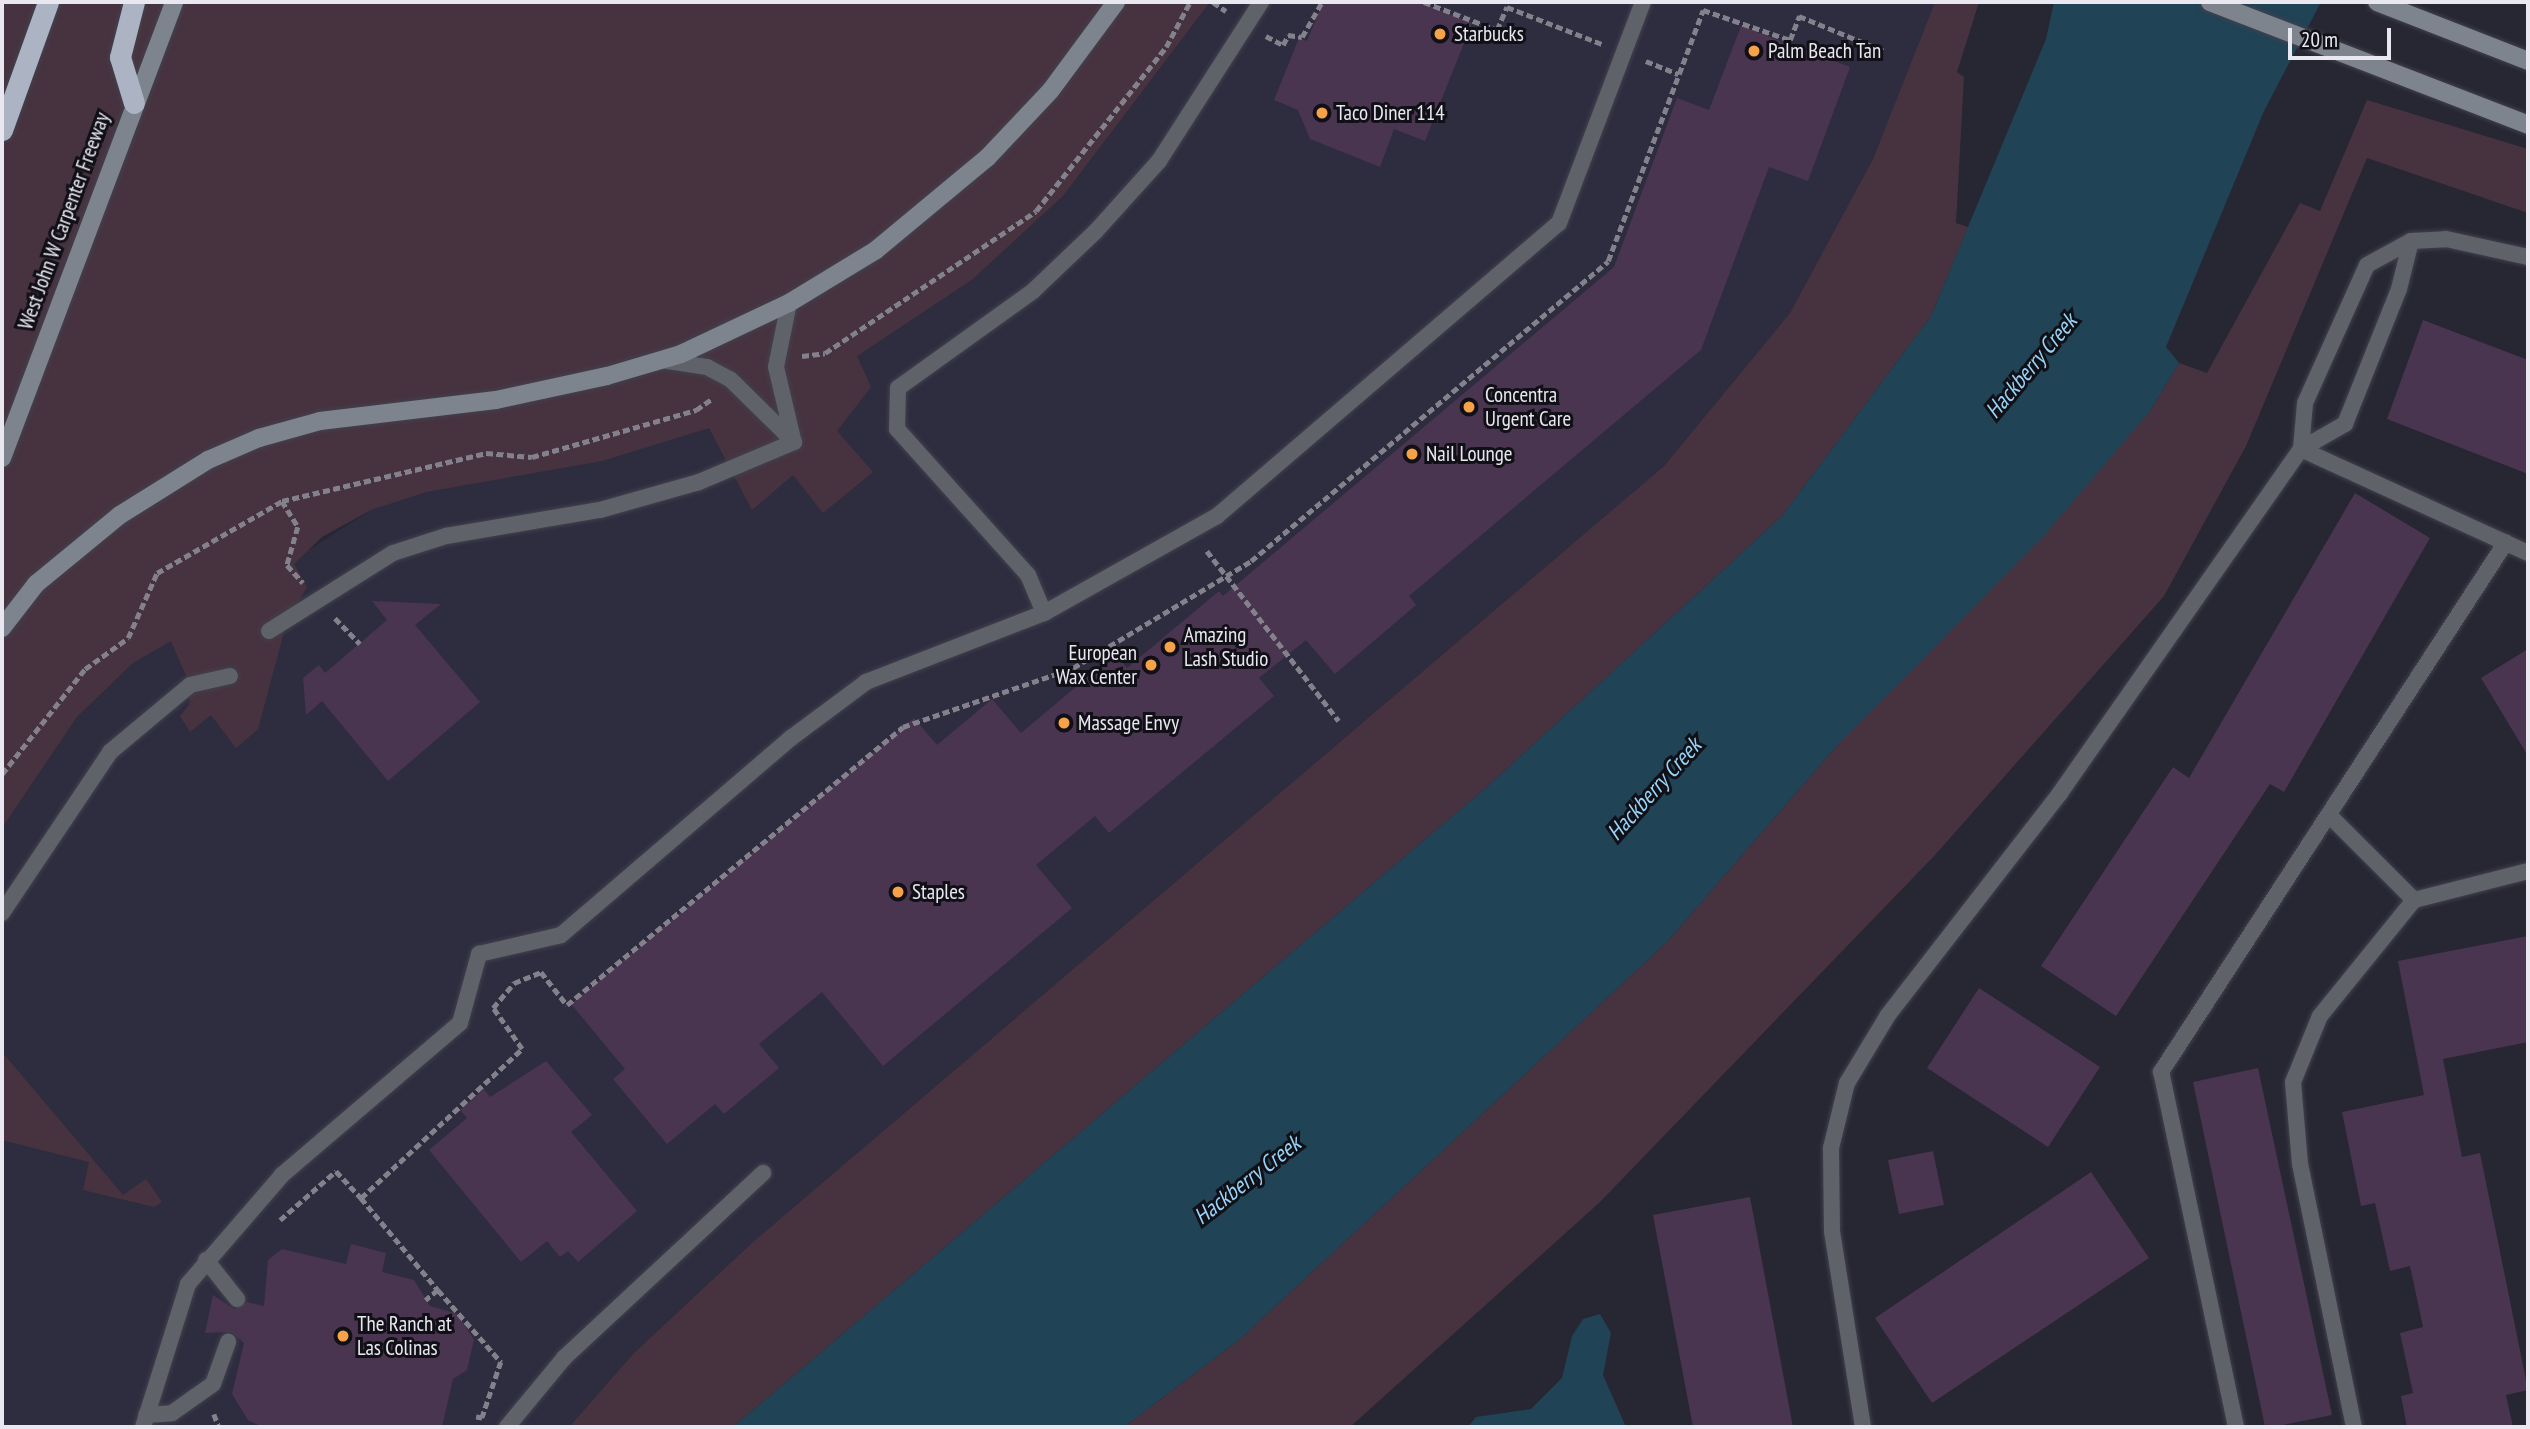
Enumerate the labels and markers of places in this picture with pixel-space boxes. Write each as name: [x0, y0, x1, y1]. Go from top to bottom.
place label: Starbucks: [1454, 21, 1524, 47]
marker: Starbucks: [1432, 26, 1448, 42]
place label: Palm Beach Tan: [1768, 38, 1882, 64]
marker: Palm Beach Tan: [1746, 43, 1762, 59]
place label: Taco Diner 114: [1336, 100, 1445, 126]
marker: Taco Diner 114: [1314, 105, 1330, 121]
place label: Concentra Urgent Care: [1485, 382, 1571, 432]
marker: Concentra Urgent Care: [1459, 397, 1479, 417]
place label: Nail Lounge: [1426, 441, 1513, 467]
marker: Nail Lounge: [1404, 446, 1420, 462]
place label: Amazing Lash Studio: [1184, 622, 1268, 672]
marker: Amazing Lash Studio: [1162, 639, 1178, 655]
place label: European Wax Center: [1055, 640, 1137, 690]
marker: European Wax Center: [1143, 657, 1159, 673]
place label: Massage Envy: [1078, 710, 1179, 736]
marker: Massage Envy: [1056, 715, 1072, 731]
place label: Staples: [912, 879, 965, 905]
marker: Staples: [890, 884, 906, 900]
place label: The Ranch at Las Colinas: [357, 1311, 452, 1361]
marker: The Ranch at Las Colinas: [335, 1328, 351, 1344]

